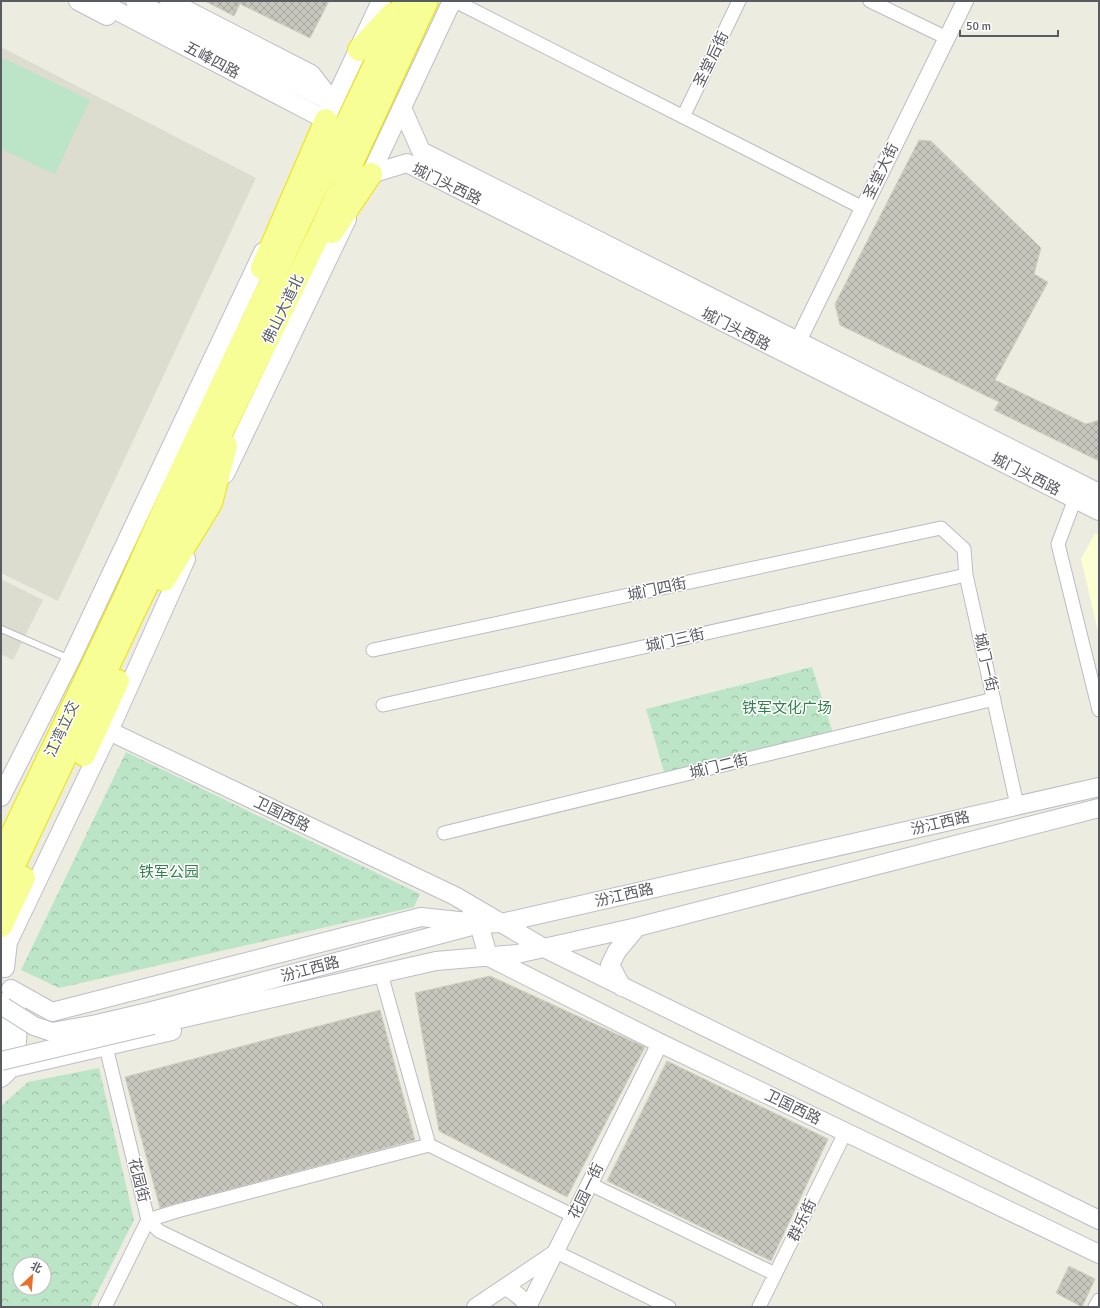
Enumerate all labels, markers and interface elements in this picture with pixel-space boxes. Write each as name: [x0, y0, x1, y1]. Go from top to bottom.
scale bar: [960, 12, 1058, 38]
text: 50 m: [966, 19, 991, 34]
street label: 圣堂后街: [690, 28, 732, 90]
street label: 五峰四路: [181, 38, 243, 82]
street label: 圣堂大街: [860, 140, 902, 202]
street label: 城门头西路: [409, 159, 485, 209]
street label: 佛山大道北: [258, 271, 308, 347]
street label: 城门头西路: [698, 304, 774, 354]
street label: 城门头西路: [988, 449, 1064, 499]
street label: 城门四街: [626, 574, 688, 604]
street label: 城门三街: [644, 624, 706, 656]
street label: 城门一街: [970, 631, 1002, 693]
street label: 江湾立交: [41, 698, 83, 760]
park label: 铁军文化广场: [742, 699, 832, 717]
street label: 城门二街: [688, 750, 750, 782]
street label: 卫国西路: [251, 793, 313, 835]
street label: 汾江西路: [909, 807, 971, 839]
park label: 铁军公园: [139, 863, 199, 881]
street label: 汾江西路: [593, 879, 655, 911]
street label: 汾江西路: [279, 953, 341, 985]
street label: 卫国西路: [762, 1086, 824, 1128]
street label: 花园街: [125, 1156, 153, 1204]
street label: 花园一街: [565, 1160, 607, 1222]
street label: 群乐街: [784, 1196, 820, 1244]
north arrow: [12, 1256, 52, 1296]
text: 北: [28, 1259, 44, 1276]

